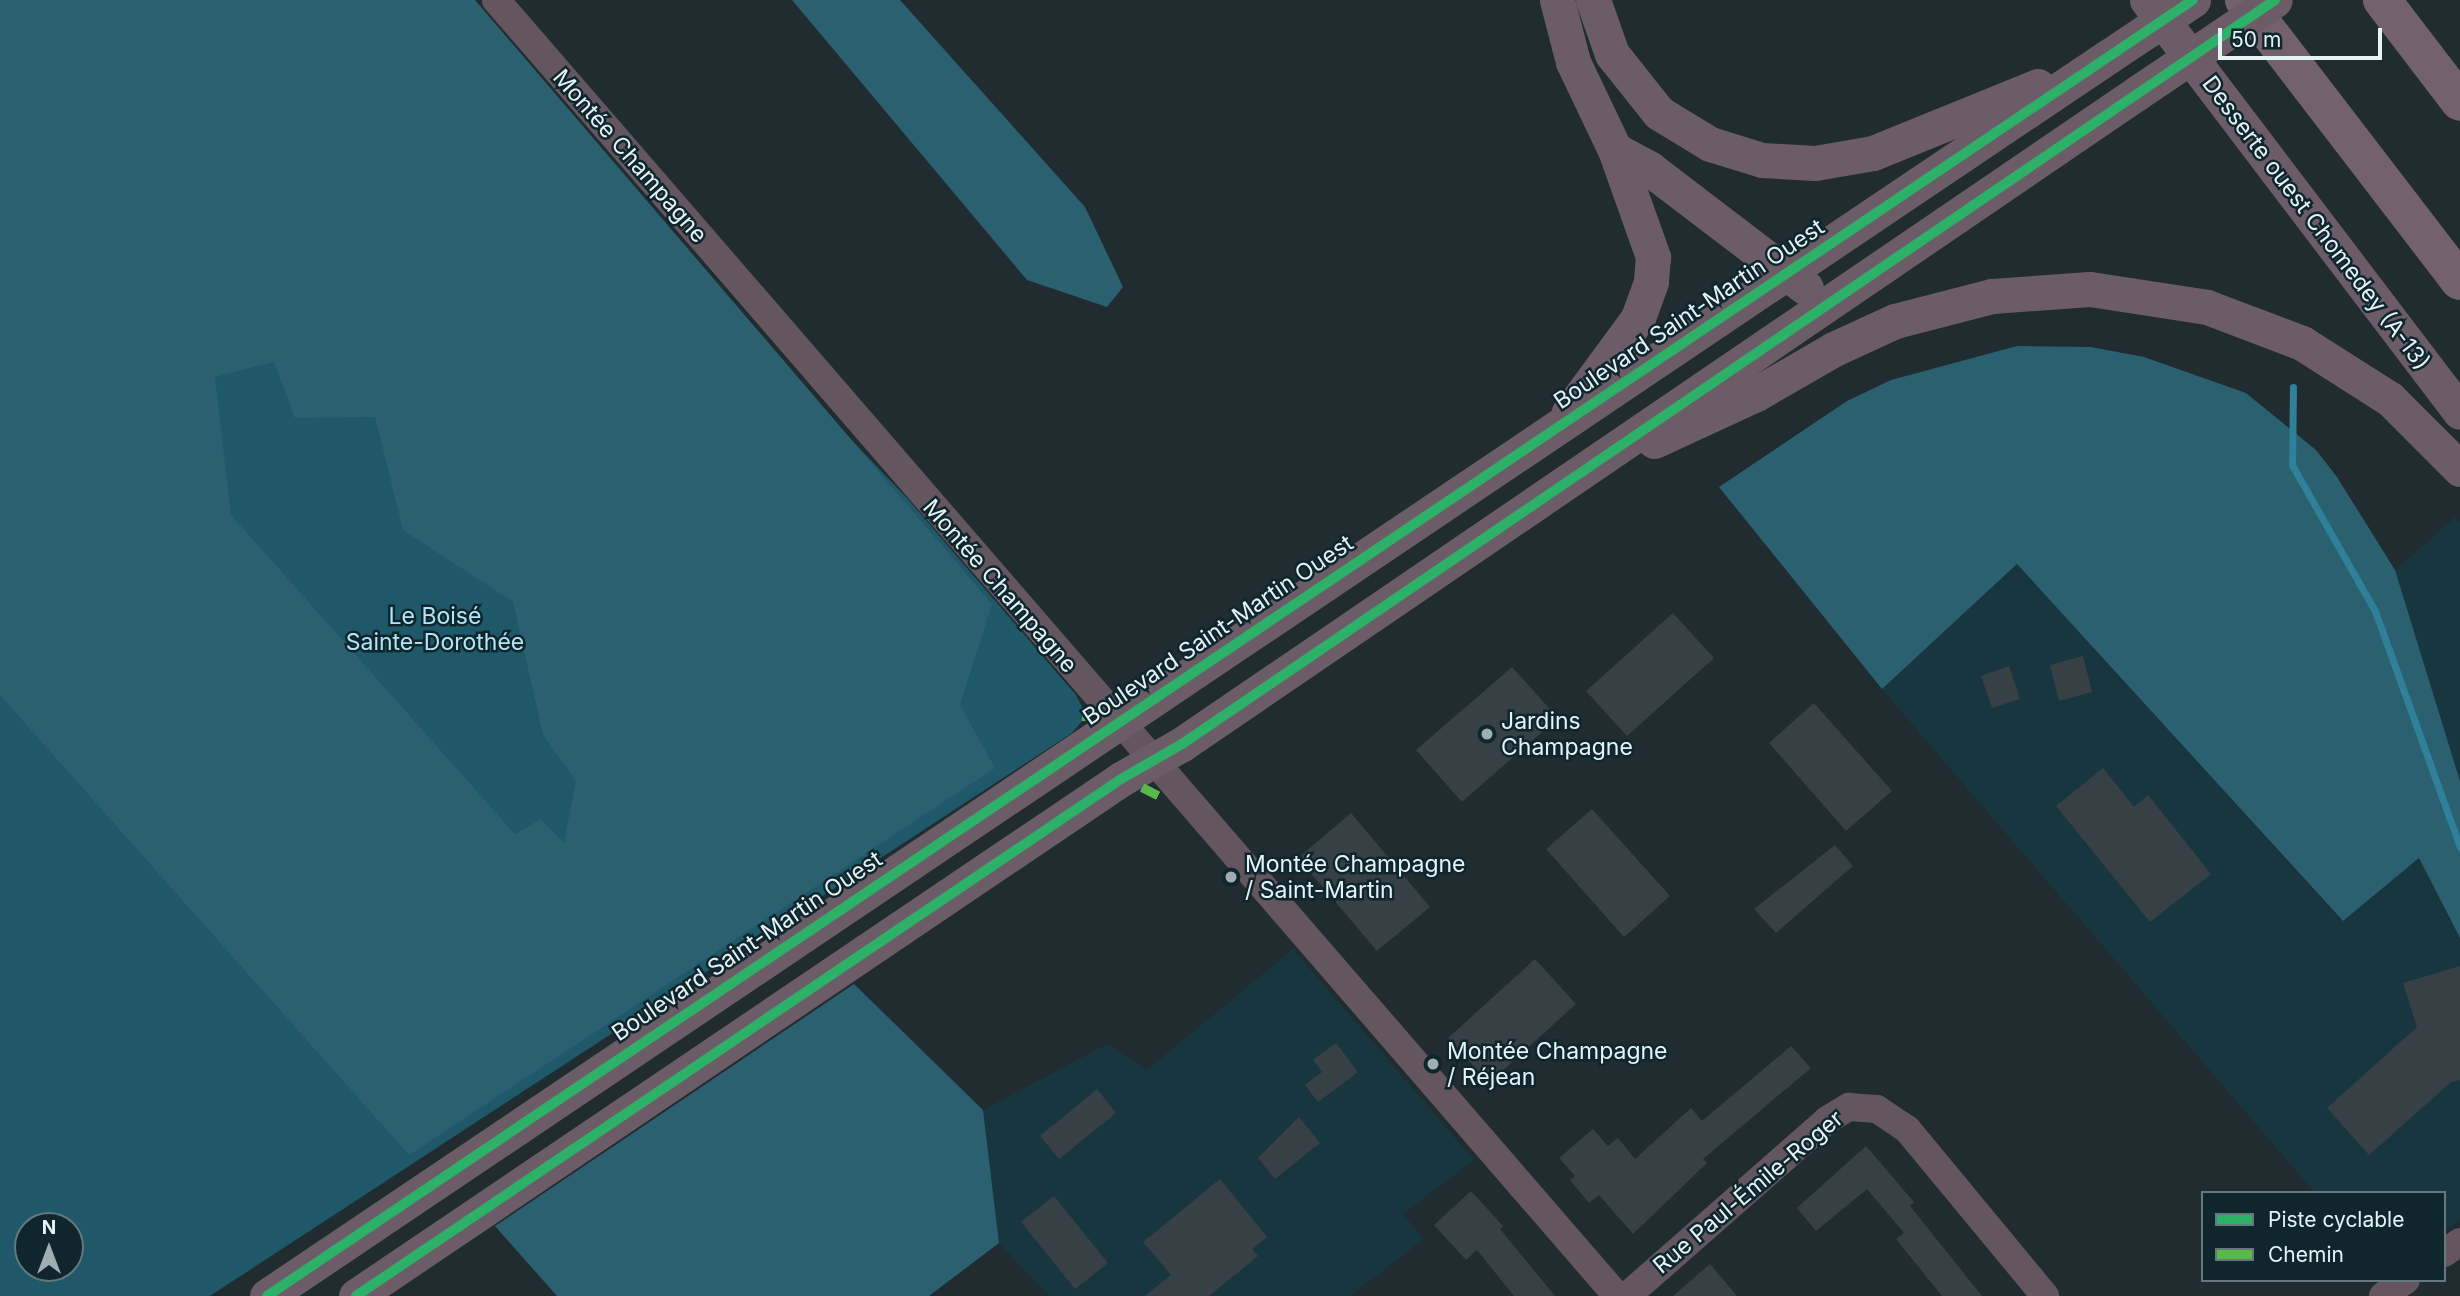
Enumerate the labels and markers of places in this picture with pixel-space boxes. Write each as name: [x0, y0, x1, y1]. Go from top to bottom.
place label: Jardins Champagne: [1501, 707, 1633, 761]
marker: Jardins Champagne: [1479, 726, 1495, 742]
place label: Montée Champagne / Saint-Martin: [1245, 850, 1466, 904]
marker: Montée Champagne / Saint-Martin: [1223, 869, 1239, 885]
place label: Montée Champagne / Réjean: [1447, 1037, 1668, 1091]
marker: Montée Champagne / Réjean: [1425, 1056, 1441, 1072]

